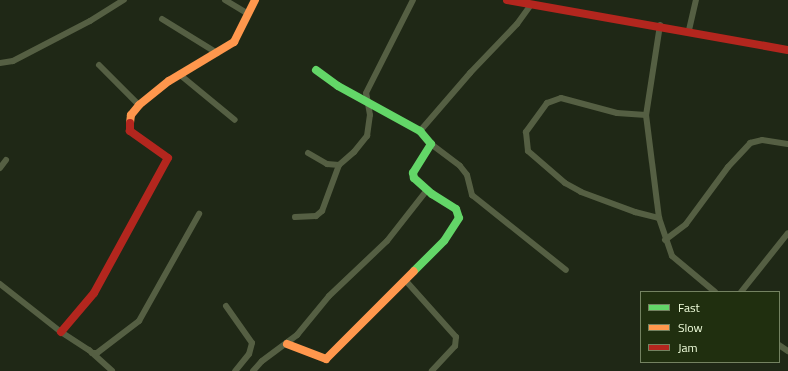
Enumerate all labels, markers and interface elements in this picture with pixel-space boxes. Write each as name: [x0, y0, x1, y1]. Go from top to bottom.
legend: [640, 291, 780, 363]
text: Fast: [678, 298, 700, 317]
text: Slow: [678, 318, 703, 337]
text: Jam: [678, 338, 698, 357]

